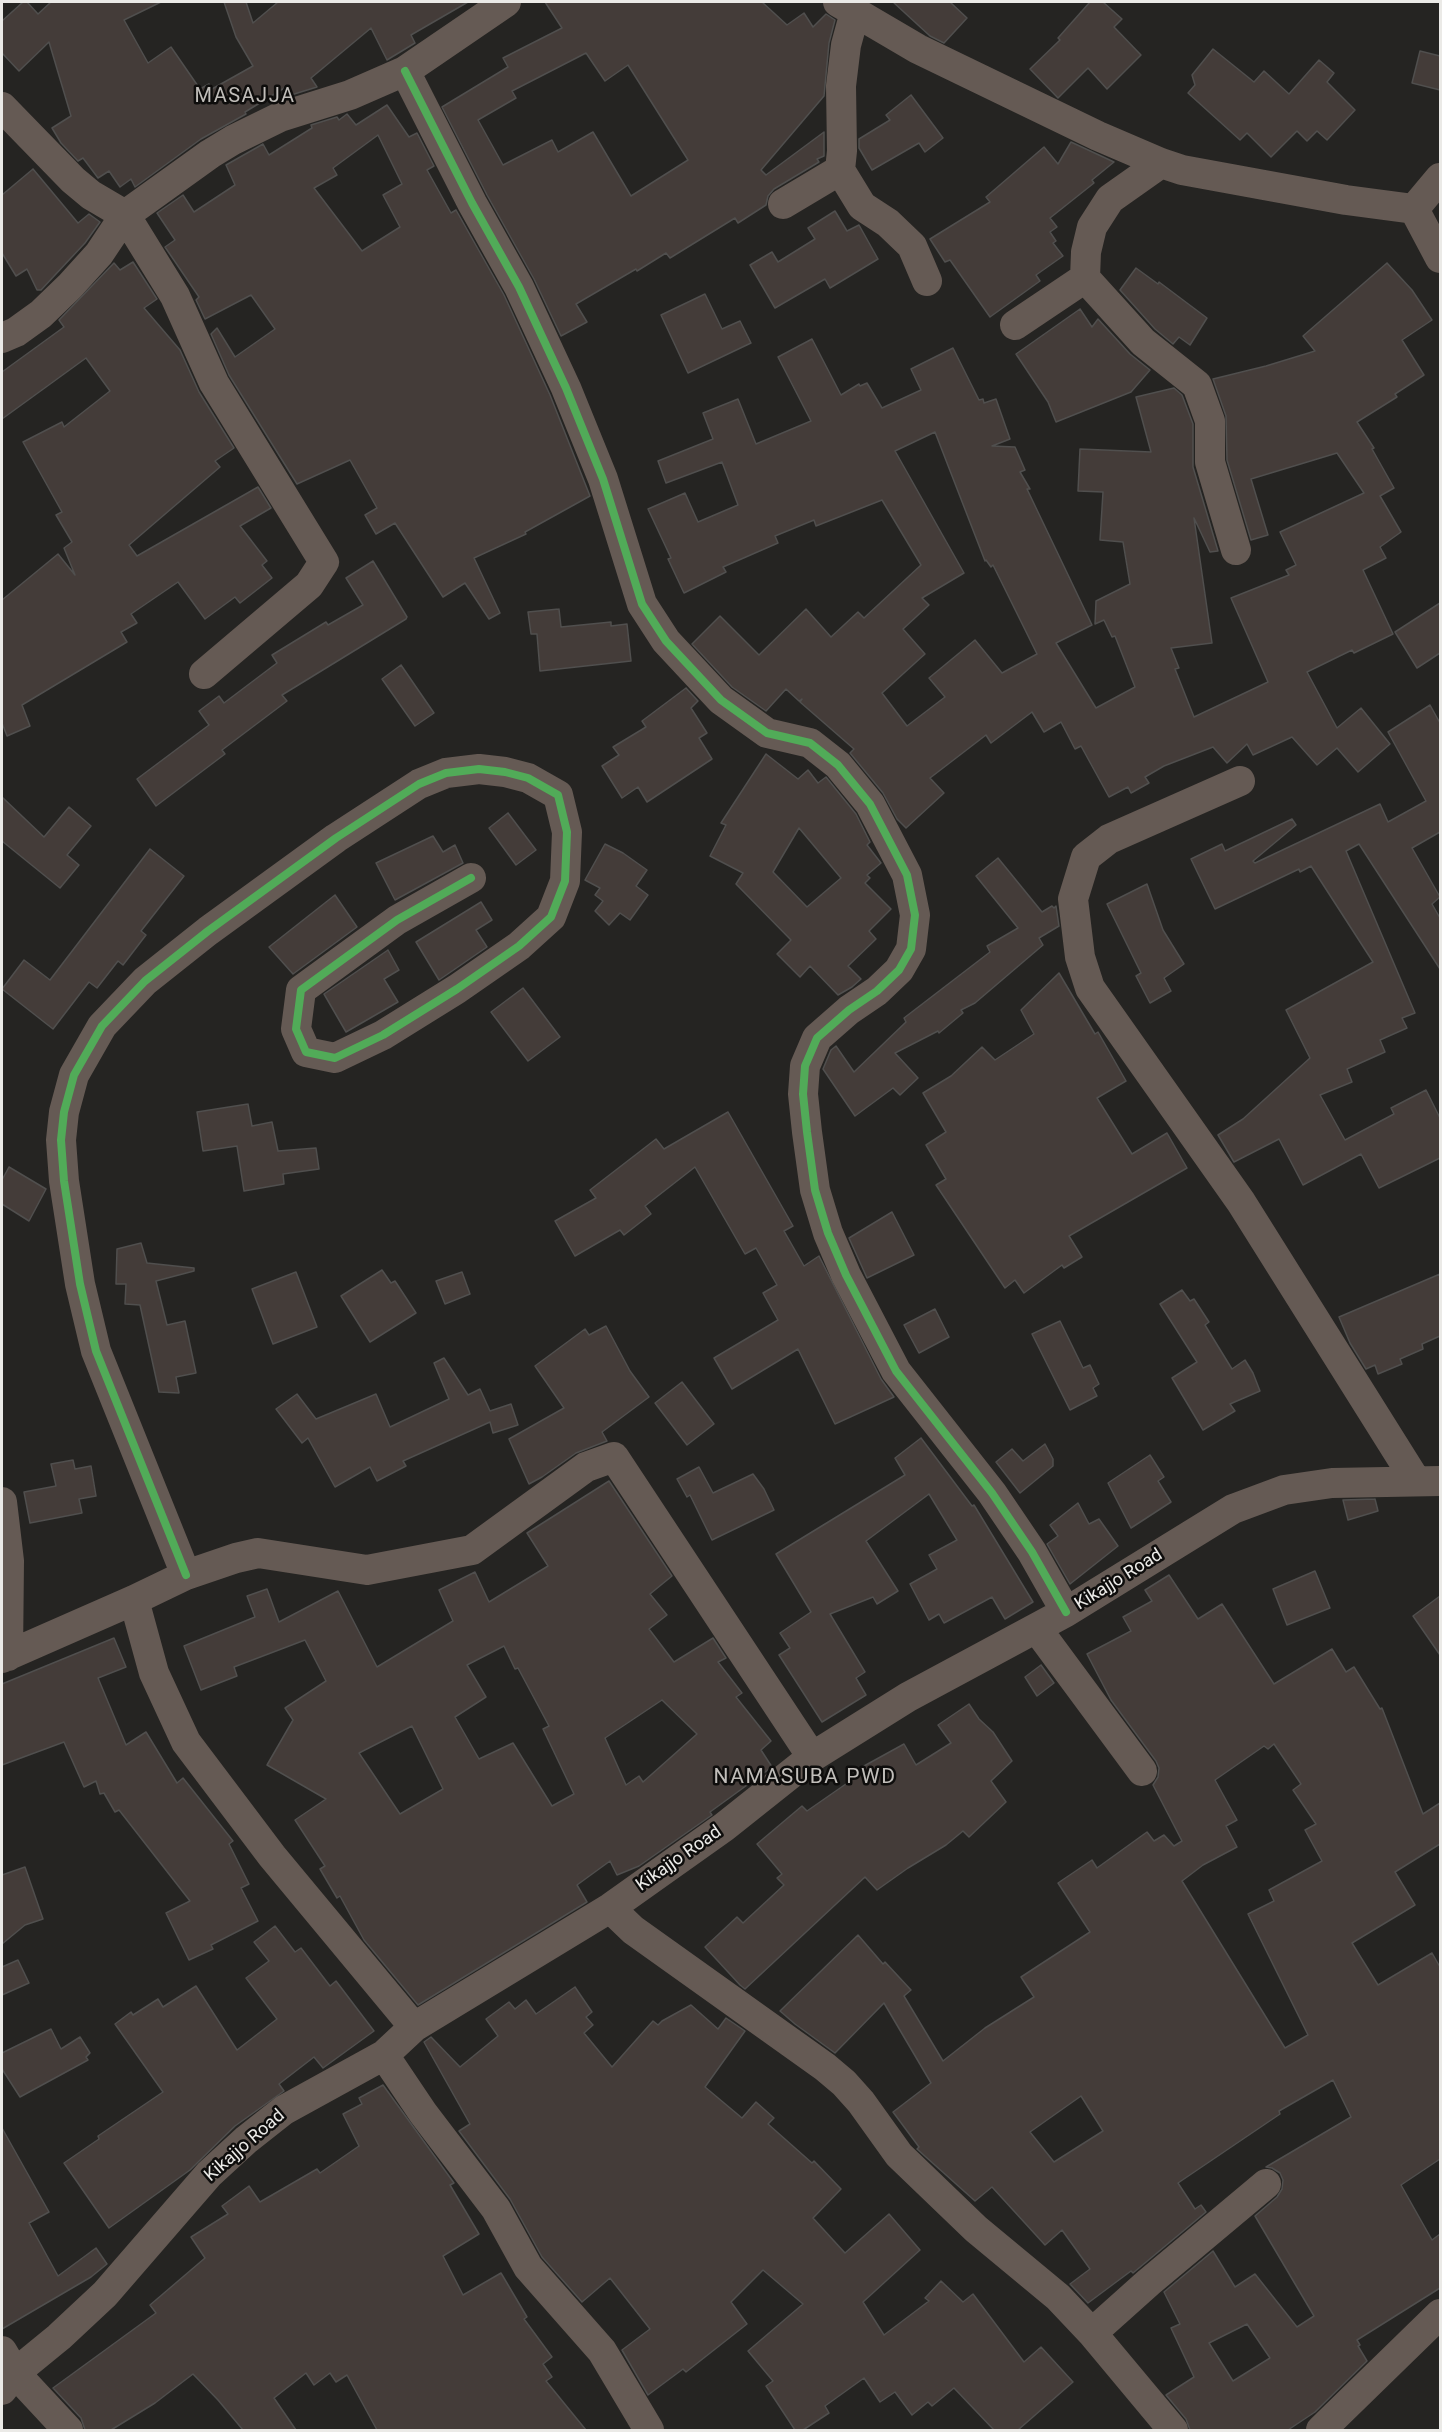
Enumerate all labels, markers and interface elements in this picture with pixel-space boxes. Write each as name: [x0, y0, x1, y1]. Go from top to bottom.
district label: MASAJJA: [194, 85, 296, 109]
street label: Kikajjo Road: [1071, 1545, 1167, 1615]
district label: NAMASUBA PWD: [714, 1765, 896, 1791]
street label: Kikajjo Road: [632, 1822, 726, 1896]
street label: Kikajjo Road: [200, 2105, 290, 2187]

